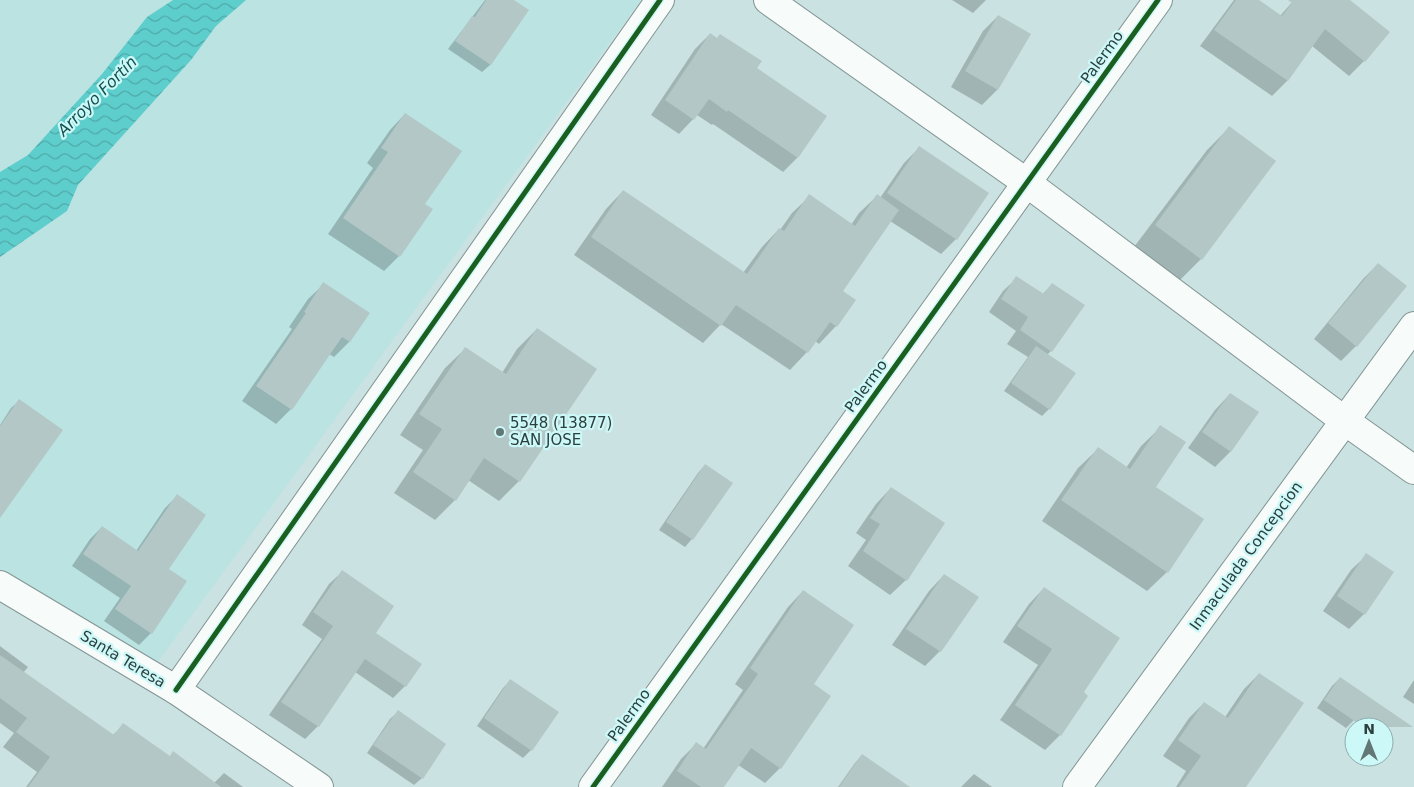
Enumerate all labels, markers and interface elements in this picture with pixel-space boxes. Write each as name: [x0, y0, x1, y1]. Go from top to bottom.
street label: Palermo: [1077, 27, 1127, 87]
water label: Arroyo Fortín: [53, 52, 141, 140]
street label: Palermo: [841, 356, 891, 416]
place label: 5548 (13877) SAN JOSE: [510, 414, 612, 449]
marker: 5548 (13877) SAN JOSE: [494, 426, 506, 438]
street label: Inmaculada Concepcion: [1186, 478, 1306, 634]
street label: Santa Teresa: [77, 627, 169, 691]
street label: Palermo: [604, 685, 654, 745]
north arrow: [1344, 717, 1394, 767]
text: N: [1363, 721, 1375, 737]

